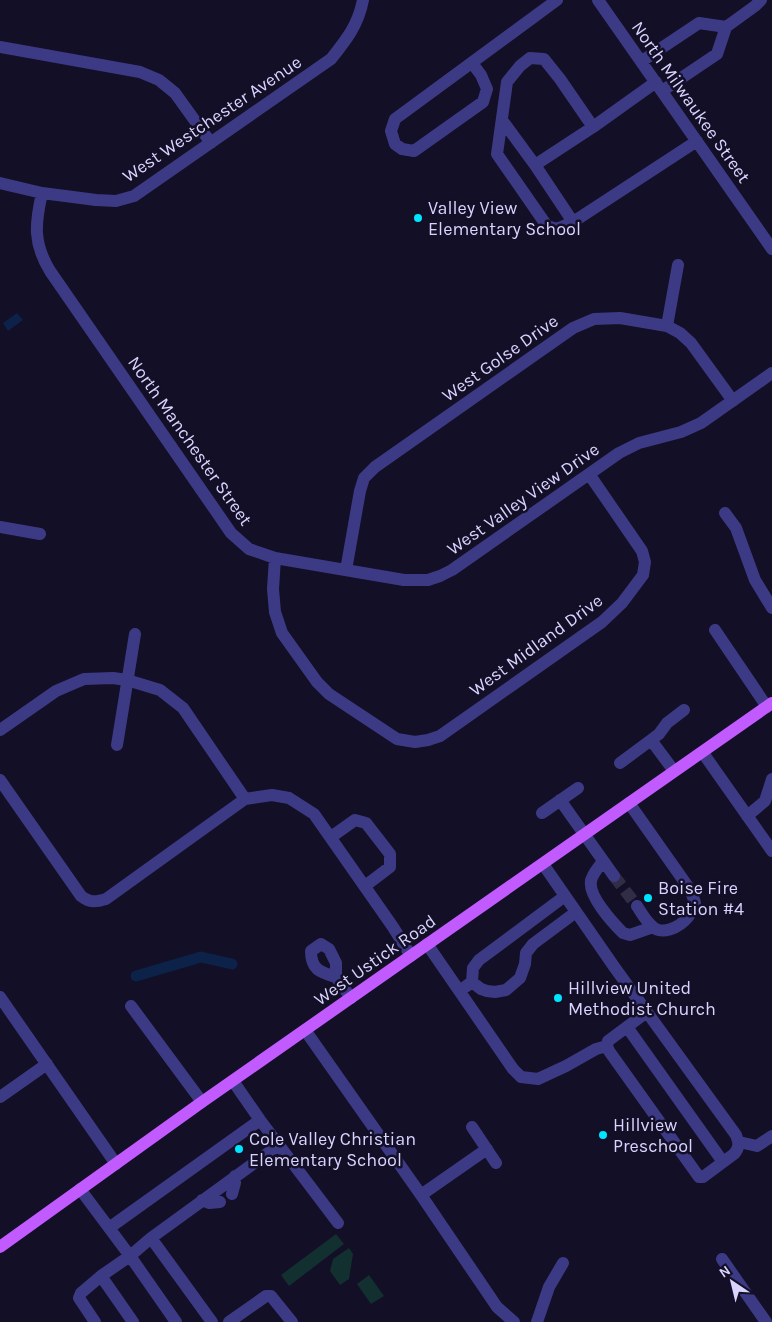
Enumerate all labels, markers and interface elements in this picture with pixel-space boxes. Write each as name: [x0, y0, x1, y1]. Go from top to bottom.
street label: North Milwaukee Street: [627, 17, 755, 187]
street label: West Westchester Avenue: [118, 51, 306, 187]
place label: Valley View Elementary School: [428, 197, 581, 240]
marker: Valley View Elementary School: [412, 212, 424, 224]
street label: West Golse Drive: [438, 310, 562, 406]
street label: North Manchester Street: [123, 352, 257, 530]
street label: West Valley View Drive: [443, 438, 603, 560]
street label: West Midland Drive: [465, 589, 607, 701]
place label: Boise Fire Station #4: [658, 877, 744, 920]
marker: Boise Fire Station #4: [642, 892, 654, 904]
street label: West Ustick Road: [310, 910, 440, 1010]
place label: Hillview United Methodist Church: [568, 977, 716, 1020]
marker: Hillview United Methodist Church: [552, 992, 564, 1004]
place label: Hillview Preschool: [613, 1114, 693, 1157]
place label: Cole Valley Christian Elementary School: [249, 1128, 416, 1171]
marker: Hillview Preschool: [597, 1129, 609, 1141]
marker: Cole Valley Christian Elementary School: [233, 1143, 245, 1155]
north arrow: [707, 1257, 757, 1307]
text: N: [716, 1262, 734, 1282]

